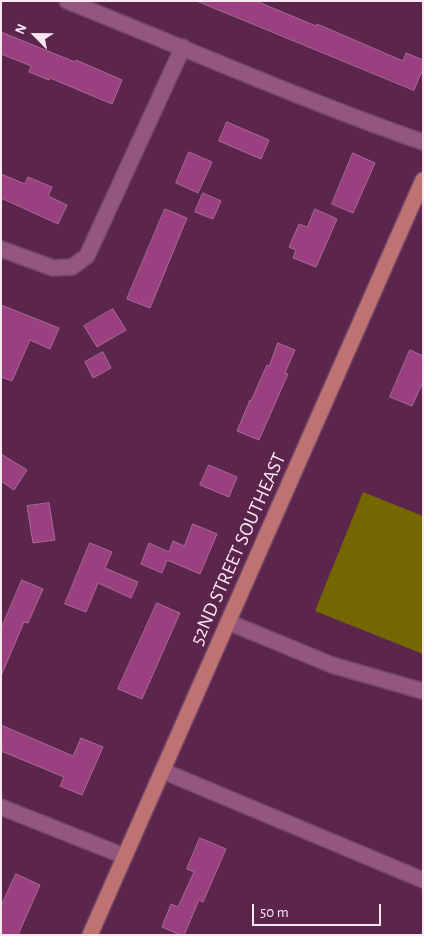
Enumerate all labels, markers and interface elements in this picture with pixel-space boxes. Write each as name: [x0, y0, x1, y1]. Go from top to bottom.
north arrow: [10, 10, 60, 60]
text: N: [13, 22, 30, 36]
street label: 52ND STREET SOUTHEAST: [185, 449, 291, 649]
scale bar: [254, 894, 383, 926]
text: 50 m: [260, 905, 289, 920]

